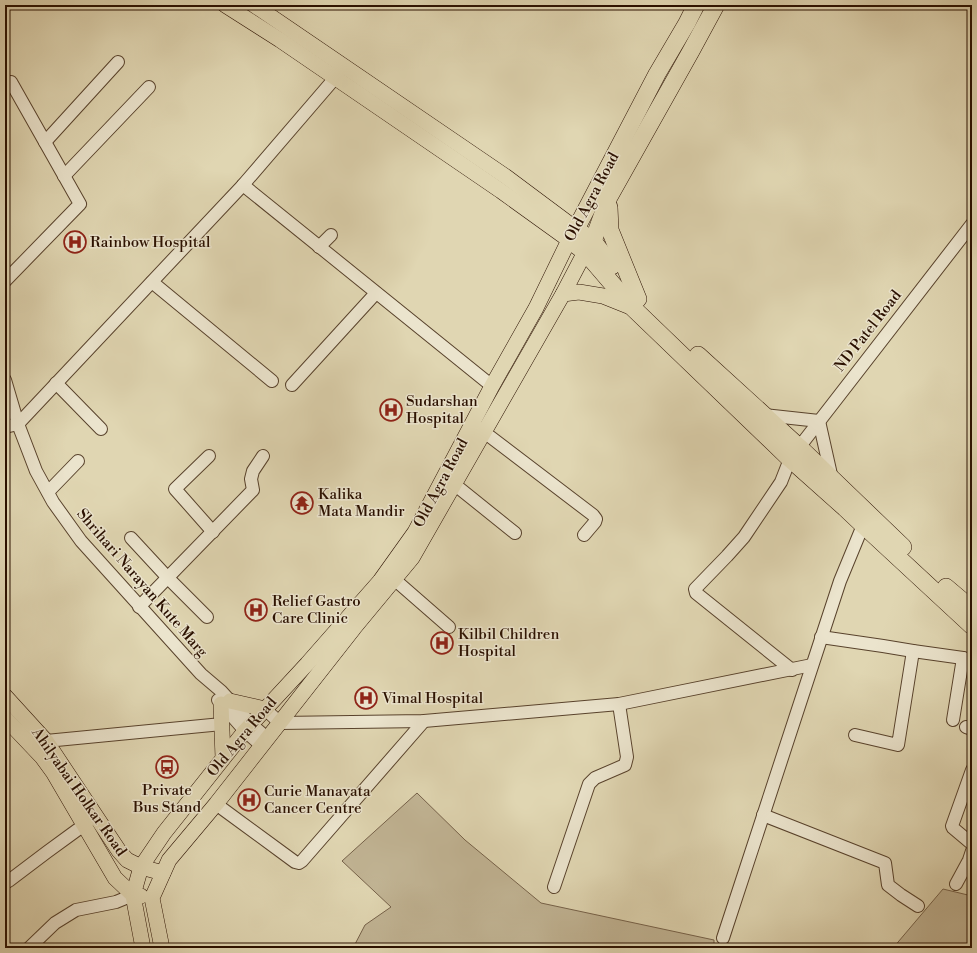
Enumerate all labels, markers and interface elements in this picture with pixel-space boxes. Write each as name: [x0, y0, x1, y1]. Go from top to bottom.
street label: Old Agra Road: [560, 149, 624, 245]
hospital icon: Rainbow Hospital: [62, 229, 88, 255]
place label: Rainbow Hospital: [90, 233, 211, 252]
street label: ND Patel Road: [830, 286, 906, 375]
place label: Sudarshan Hospital: [406, 392, 478, 428]
hospital icon: Sudarshan Hospital: [378, 397, 404, 423]
street label: Old Agra Road: [409, 435, 473, 531]
place label: Kalika Mata Mandir: [318, 485, 405, 521]
temple icon: Kalika Mata Mandir: [289, 490, 315, 516]
street label: Shrihari Narayan Kute Marg: [72, 505, 212, 661]
place label: Relief Gastro Care Clinic: [272, 592, 361, 628]
hospital icon: Relief Gastro Care Clinic: [243, 597, 269, 623]
place label: Kilbil Children Hospital: [458, 625, 559, 661]
hospital icon: Kilbil Children Hospital: [429, 630, 455, 656]
hospital icon: Vimal Hospital: [353, 685, 379, 711]
place label: Vimal Hospital: [381, 689, 484, 708]
street label: Old Agra Road: [203, 693, 281, 781]
street label: Ahilyabai Holkar Road: [27, 723, 131, 860]
bus stop icon: Private Bus Stand: [154, 754, 180, 780]
place label: Private Bus Stand: [132, 781, 201, 817]
place label: Curie Manavata Cancer Centre: [264, 782, 371, 818]
hospital icon: Curie Manavata Cancer Centre: [236, 787, 262, 813]

